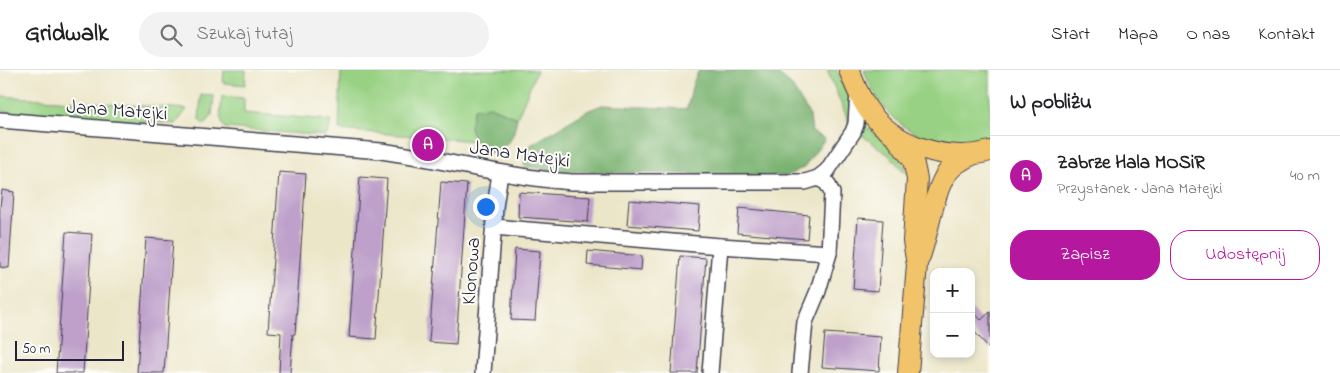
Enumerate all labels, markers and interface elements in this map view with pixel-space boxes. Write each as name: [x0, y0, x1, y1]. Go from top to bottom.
search box: [139, 12, 489, 57]
text: Gridwalk: [25, 17, 109, 52]
icon: search: [157, 21, 185, 49]
text: Szukaj tutaj: [197, 21, 292, 48]
text: Start: [1051, 22, 1090, 48]
text: Mapa: [1118, 22, 1158, 48]
text: O nas: [1186, 22, 1230, 48]
text: Kontakt: [1258, 22, 1315, 48]
text: W pobliżu: [1010, 88, 1092, 118]
street label: Jana Matejki: [65, 93, 168, 129]
pin: A: [412, 126, 444, 164]
street label: Jana Matejki: [468, 134, 572, 177]
text: Zabrze Hala MOSiR: [1057, 150, 1205, 177]
text: A: [1021, 164, 1031, 188]
text: 40 m: [1290, 164, 1320, 188]
text: Przystanek · Jana Matejki: [1057, 177, 1222, 201]
your location: [473, 194, 499, 220]
button: Zapisz: [1010, 230, 1160, 280]
button: Udostępnij: [1170, 230, 1320, 280]
street label: Klonowa: [456, 236, 489, 306]
map controls: [930, 268, 975, 358]
button: +: [930, 268, 975, 313]
button: −: [930, 313, 975, 358]
scale bar: [15, 338, 124, 361]
text: 50 m: [22, 339, 50, 360]

